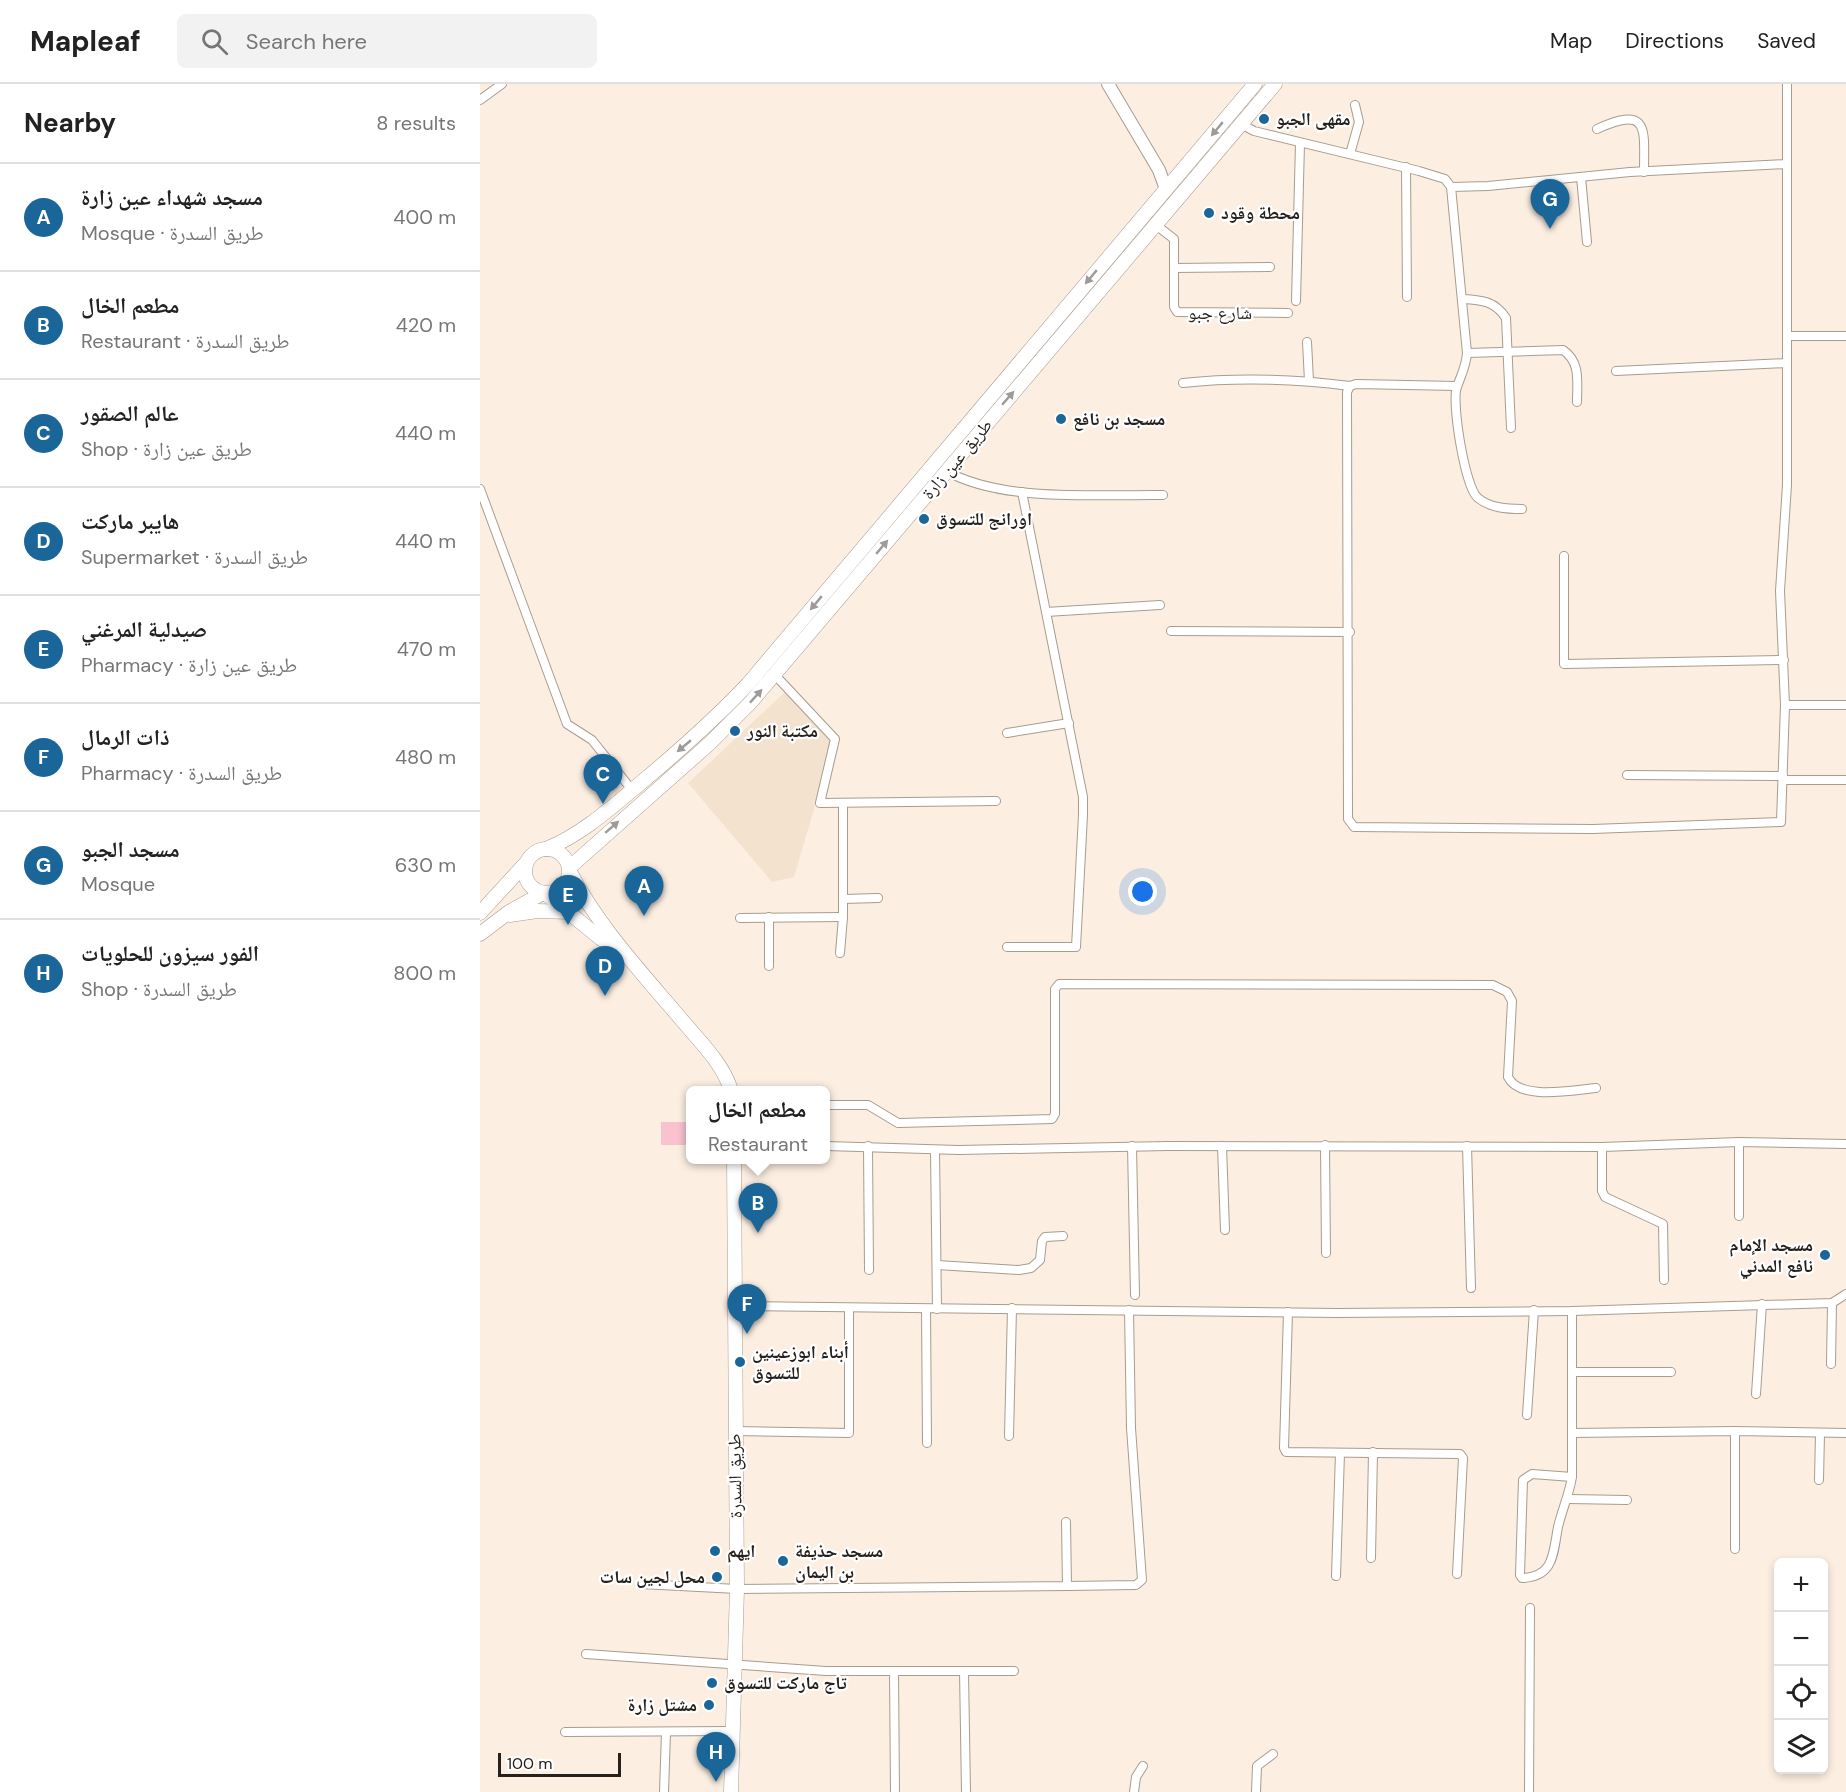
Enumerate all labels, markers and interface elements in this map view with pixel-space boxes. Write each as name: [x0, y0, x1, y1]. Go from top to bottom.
search box: [177, 14, 597, 68]
text: Mapleaf: [30, 23, 141, 60]
icon: search: [198, 25, 231, 58]
text: Search here: [246, 27, 367, 56]
text: Map: [1550, 27, 1592, 55]
text: Directions: [1625, 27, 1724, 55]
text: Saved: [1757, 27, 1816, 55]
text: Nearby: [24, 106, 116, 140]
place label: مقهى الجبو: [1276, 107, 1351, 131]
text: 8 results: [376, 110, 456, 136]
marker: مقهى الجبو: [1257, 112, 1271, 126]
one-way arrow: [1211, 121, 1224, 136]
pin: G: [1530, 180, 1570, 229]
text: مسجد شهداء عين زارة: [81, 183, 263, 212]
place label: محطة وقود: [1221, 201, 1300, 225]
text: A: [36, 204, 51, 230]
text: 400 m: [393, 204, 456, 230]
marker: محطة وقود: [1202, 206, 1216, 220]
text: Mosque · طريق السدرة: [81, 220, 264, 246]
one-way arrow: [1085, 269, 1098, 284]
text: مطعم الخال: [81, 291, 179, 320]
street label: شارع جبو: [1188, 301, 1252, 325]
text: B: [37, 312, 50, 338]
text: 420 m: [396, 312, 456, 338]
text: Restaurant · طريق السدرة: [81, 328, 290, 354]
one-way arrow: [1001, 391, 1014, 406]
text: عالم الصقور: [81, 399, 179, 428]
place label: مسجد بن نافع: [1073, 407, 1165, 431]
marker: مسجد بن نافع: [1054, 412, 1068, 426]
street label: طريق عين زارة: [916, 414, 998, 504]
text: C: [36, 420, 51, 446]
text: 440 m: [395, 420, 456, 446]
text: Shop · طريق عين زارة: [81, 436, 252, 462]
text: هايبر ماركت: [81, 507, 179, 536]
place label: اورانج للتسوق: [936, 507, 1032, 531]
marker: اورانج للتسوق: [917, 512, 931, 526]
text: D: [36, 528, 51, 554]
text: 440 m: [395, 528, 456, 554]
one-way arrow: [876, 539, 889, 555]
text: Supermarket · طريق السدرة: [81, 544, 308, 570]
one-way arrow: [810, 595, 823, 611]
text: صيدلية المرغني: [81, 615, 207, 644]
text: E: [38, 636, 49, 662]
text: 470 m: [397, 636, 456, 662]
text: Pharmacy · طريق عين زارة: [81, 652, 297, 678]
one-way arrow: [749, 689, 762, 704]
place label: مكتبة النور: [746, 719, 818, 743]
text: ذات الرمال: [81, 723, 170, 752]
marker: مكتبة النور: [728, 724, 742, 738]
one-way arrow: [677, 739, 692, 752]
text: F: [38, 744, 49, 770]
text: 480 m: [395, 744, 456, 770]
pin: C: [584, 754, 622, 804]
text: Pharmacy · طريق السدرة: [81, 760, 282, 786]
one-way arrow: [604, 821, 619, 834]
text: مسجد الجبو: [81, 835, 180, 864]
text: G: [36, 852, 51, 878]
text: 630 m: [395, 852, 456, 878]
pin: A: [624, 866, 664, 916]
text: Mosque: [81, 871, 155, 897]
pin: E: [548, 876, 587, 925]
your location: [1128, 877, 1157, 906]
text: الفور سيزون للحلويات: [81, 939, 259, 968]
pin: D: [586, 946, 624, 996]
text: H: [36, 960, 51, 986]
text: 800 m: [393, 960, 456, 986]
text: Shop · طريق السدرة: [81, 976, 237, 1002]
popup: [686, 1086, 830, 1164]
text: مطعم الخال: [708, 1095, 806, 1124]
text: Restaurant: [708, 1131, 808, 1157]
pin: B: [738, 1184, 778, 1233]
place label: مسجد الإمام نافع المدني: [1729, 1233, 1813, 1280]
marker: مسجد الإمام نافع المدني: [1818, 1248, 1832, 1262]
pin: F: [728, 1284, 766, 1334]
place label: أبناء ابوزعينين للتسوق: [752, 1340, 849, 1385]
marker: أبناء ابوزعينين للتسوق: [733, 1355, 747, 1369]
street label: طريق السدرة: [722, 1434, 748, 1518]
place label: ايهم: [727, 1539, 755, 1563]
place label: مسجد حذيفة بن اليمان: [795, 1539, 883, 1584]
marker: ايهم: [708, 1544, 722, 1558]
marker: مسجد حذيفة بن اليمان: [776, 1554, 790, 1568]
map controls: [1774, 1558, 1828, 1774]
button: +: [1774, 1558, 1828, 1612]
place label: محل لجين سات: [600, 1565, 705, 1589]
marker: محل لجين سات: [710, 1570, 724, 1584]
button: −: [1774, 1612, 1828, 1666]
button: locate: [1774, 1666, 1828, 1720]
place label: تاج ماركت للتسوق: [724, 1671, 847, 1695]
marker: تاج ماركت للتسوق: [705, 1676, 719, 1690]
place label: مشتل زارة: [628, 1693, 697, 1717]
marker: مشتل زارة: [702, 1698, 716, 1712]
button: layers: [1774, 1720, 1828, 1774]
pin: H: [696, 1732, 736, 1782]
scale bar: [498, 1750, 621, 1778]
text: 100 m: [507, 1753, 552, 1774]

